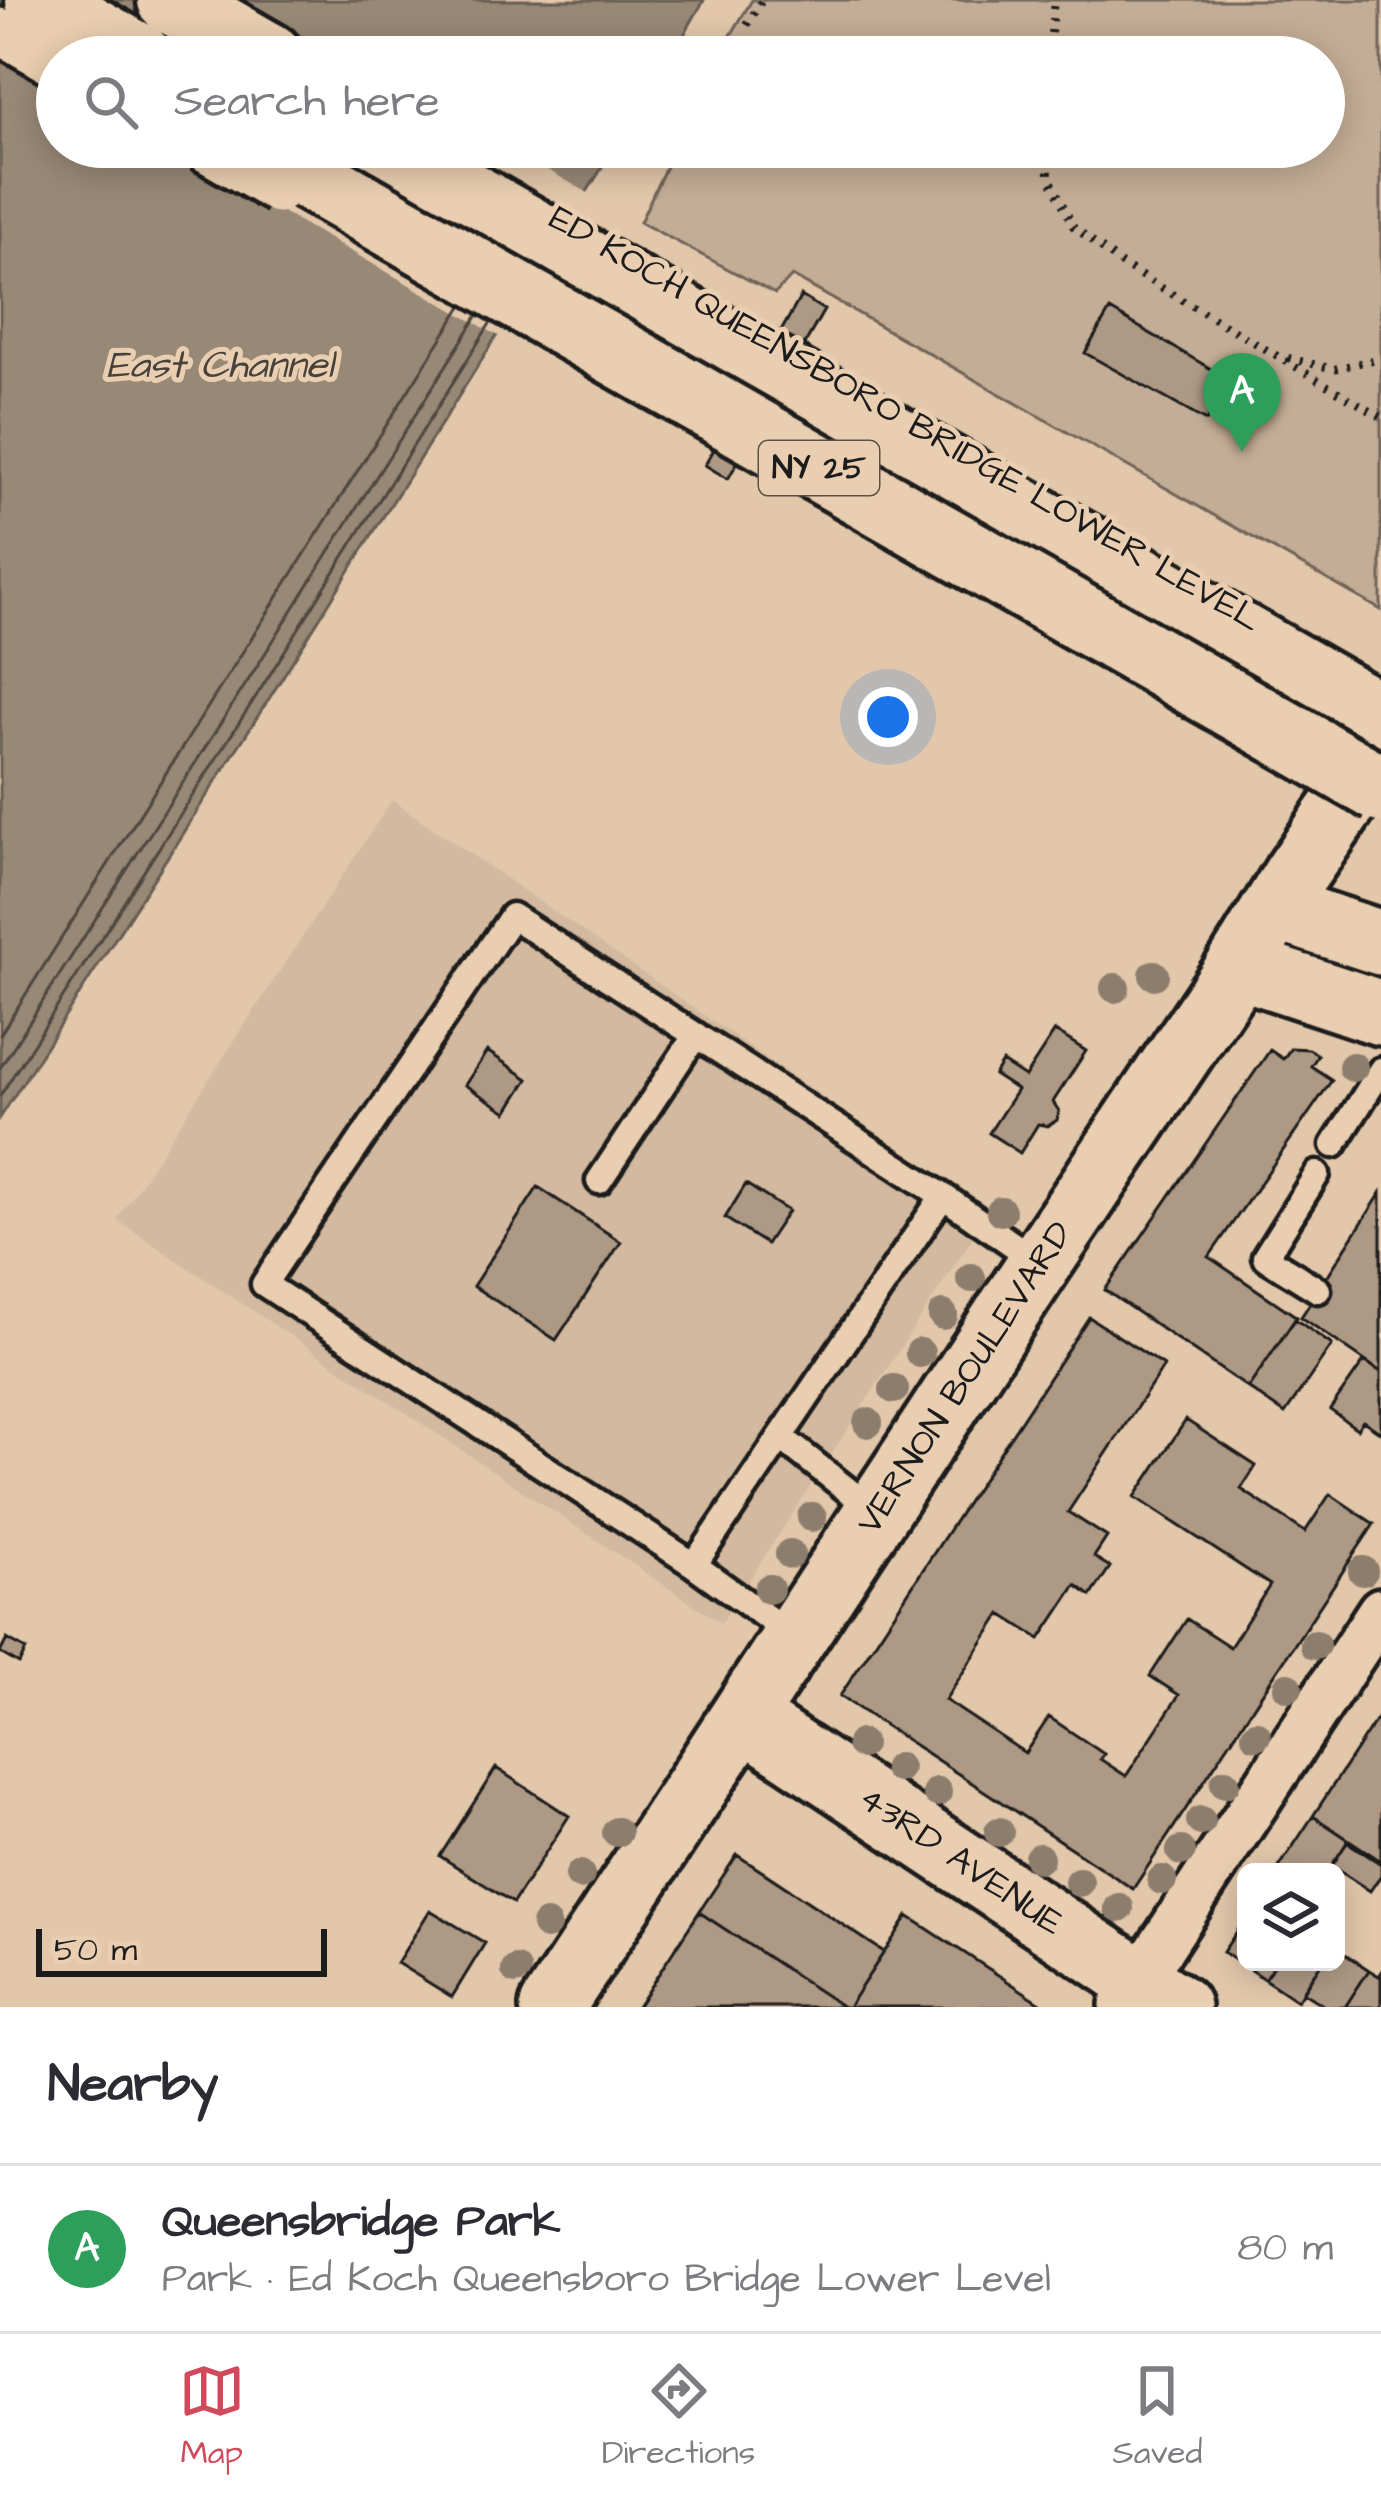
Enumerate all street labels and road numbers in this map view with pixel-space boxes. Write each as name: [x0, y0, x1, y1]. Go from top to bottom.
street label: ED KOCH QUEENSBORO BRIDGE LOWER LEVEL: [539, 193, 1271, 645]
road number: NY 25: [759, 441, 879, 495]
street label: VERNON BOULEVARD: [844, 1211, 1086, 1545]
street label: 43RD AVENUE: [848, 1774, 1074, 1948]

